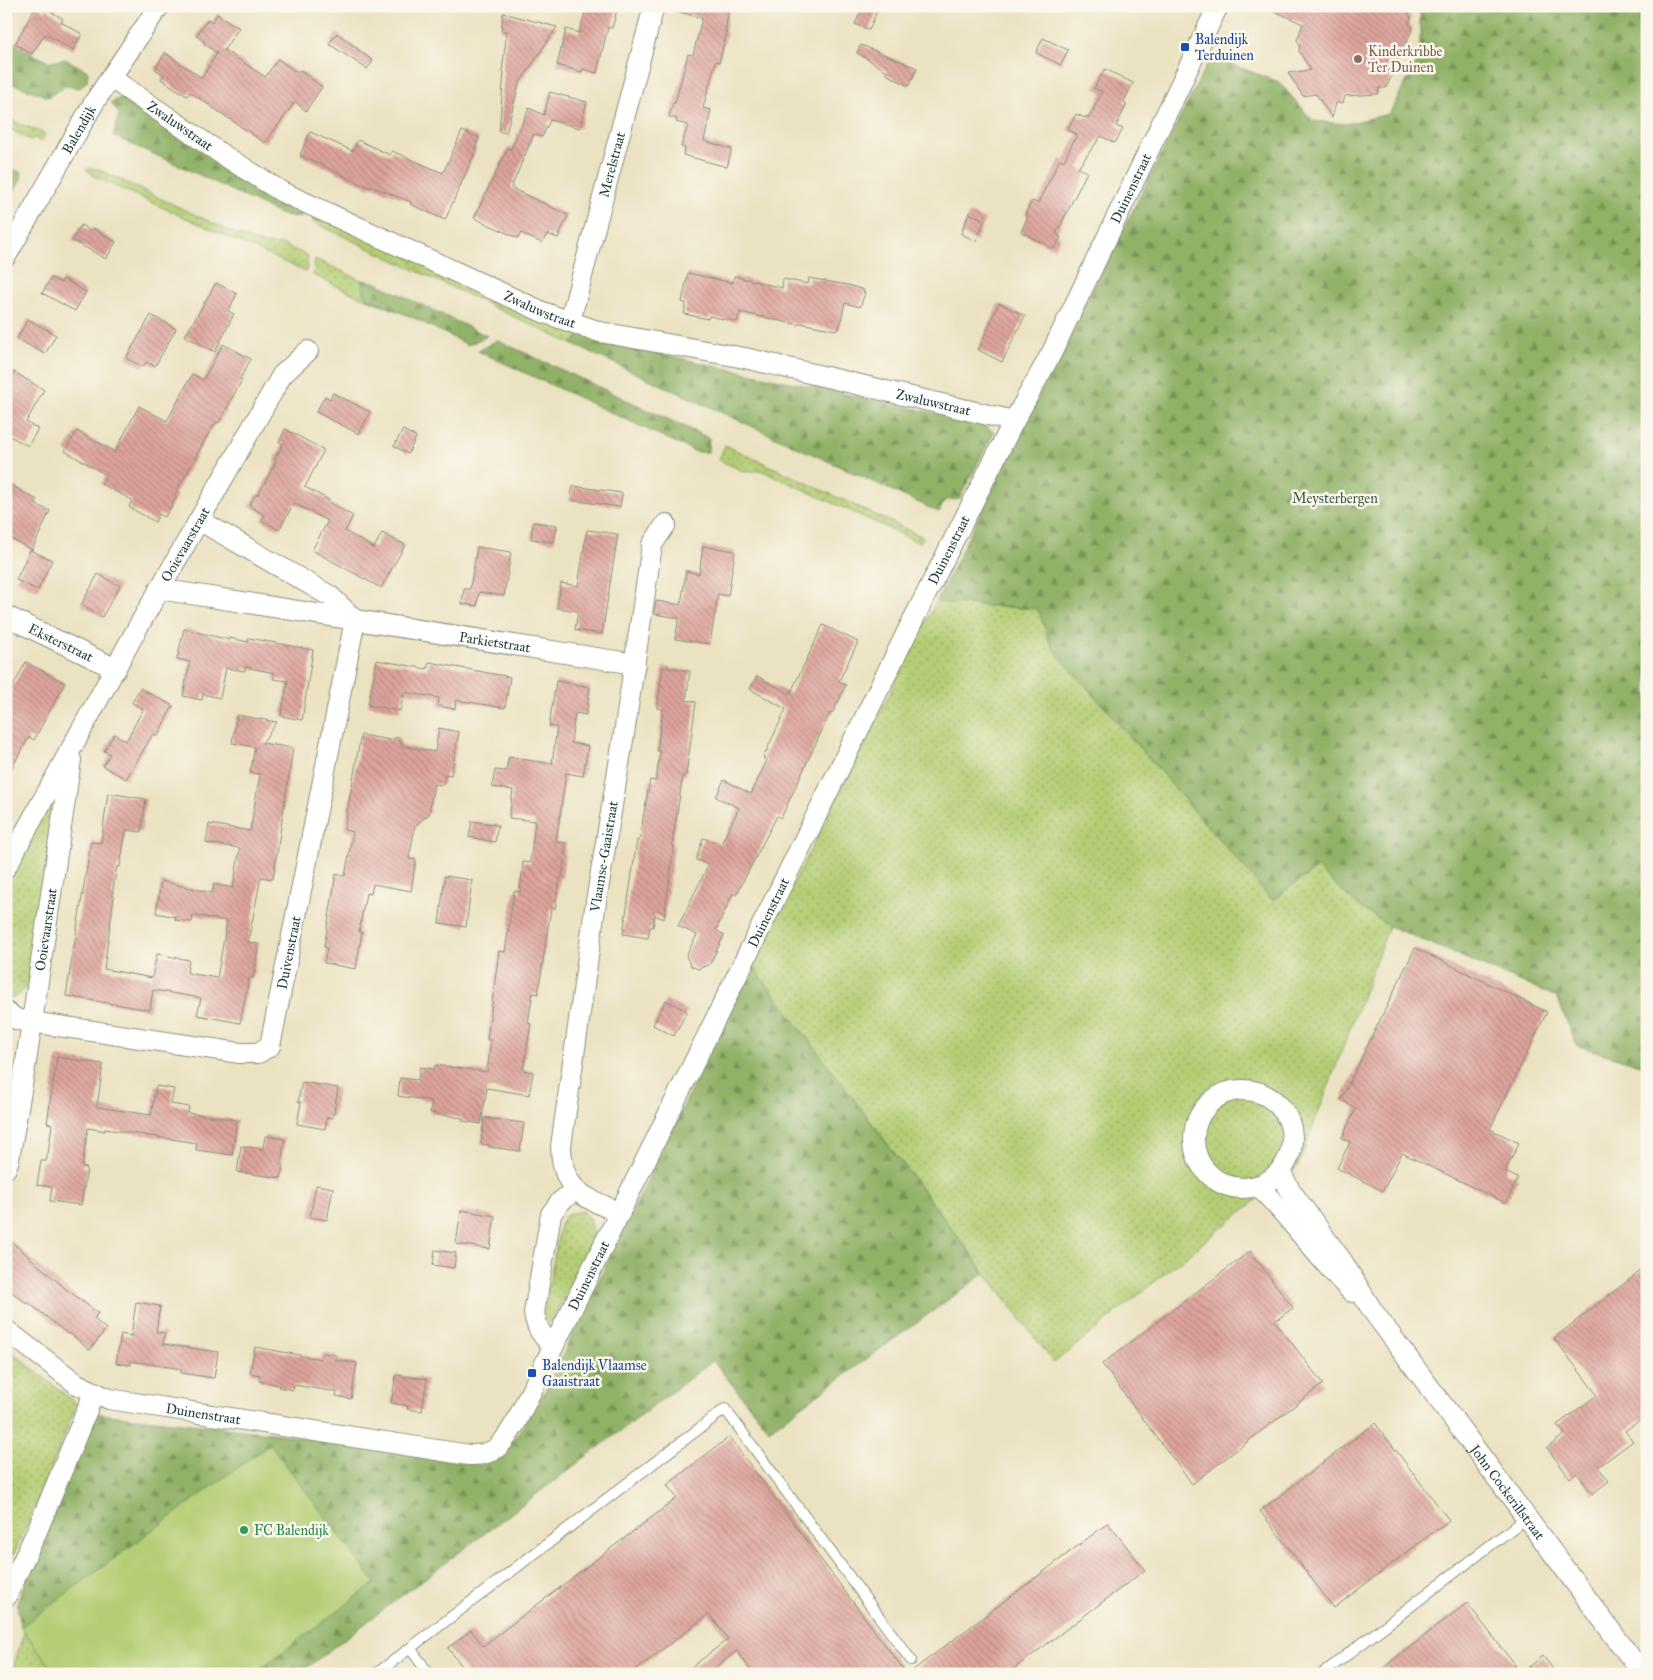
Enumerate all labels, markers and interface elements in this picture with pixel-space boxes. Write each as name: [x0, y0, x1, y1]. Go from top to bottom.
place label: Balendijk Terduinen: [1195, 31, 1254, 64]
marker: Balendijk Terduinen: [1179, 41, 1191, 53]
place label: Kinderkribbe Ter Duinen: [1368, 43, 1442, 76]
marker: Kinderkribbe Ter Duinen: [1352, 53, 1364, 65]
street label: Zwaluwstraat: [144, 97, 216, 155]
street label: Balendijk: [59, 102, 100, 157]
street label: Merelstraat: [595, 130, 629, 199]
street label: Duinenstraat: [1107, 151, 1155, 226]
street label: Zwaluwstraat: [501, 287, 578, 332]
street label: Zwaluwstraat: [894, 386, 972, 420]
park label: Meysterbergen: [1292, 490, 1378, 507]
street label: Ooievaarstraat: [158, 504, 214, 585]
street label: Duinenstraat: [924, 513, 974, 588]
street label: Eksterstraat: [26, 620, 96, 666]
street label: Parkietstraat: [458, 628, 532, 656]
street label: Vlaamse-Gaaistraat: [586, 800, 622, 914]
street label: Duinenstraat: [744, 875, 793, 950]
street label: Ooievaarstraat: [32, 887, 61, 972]
street label: Duivenstraat: [274, 915, 305, 991]
street label: Duinenstraat: [565, 1238, 613, 1313]
place label: Balendijk Vlaamse Gaaistraat: [542, 1357, 647, 1390]
marker: Balendijk Vlaamse Gaaistraat: [526, 1367, 538, 1379]
street label: Duinenstraat: [165, 1400, 242, 1428]
street label: John Cockerillstraat: [1464, 1440, 1548, 1543]
place label: FC Balendijk: [254, 1522, 329, 1539]
marker: FC Balendijk: [238, 1524, 250, 1536]

